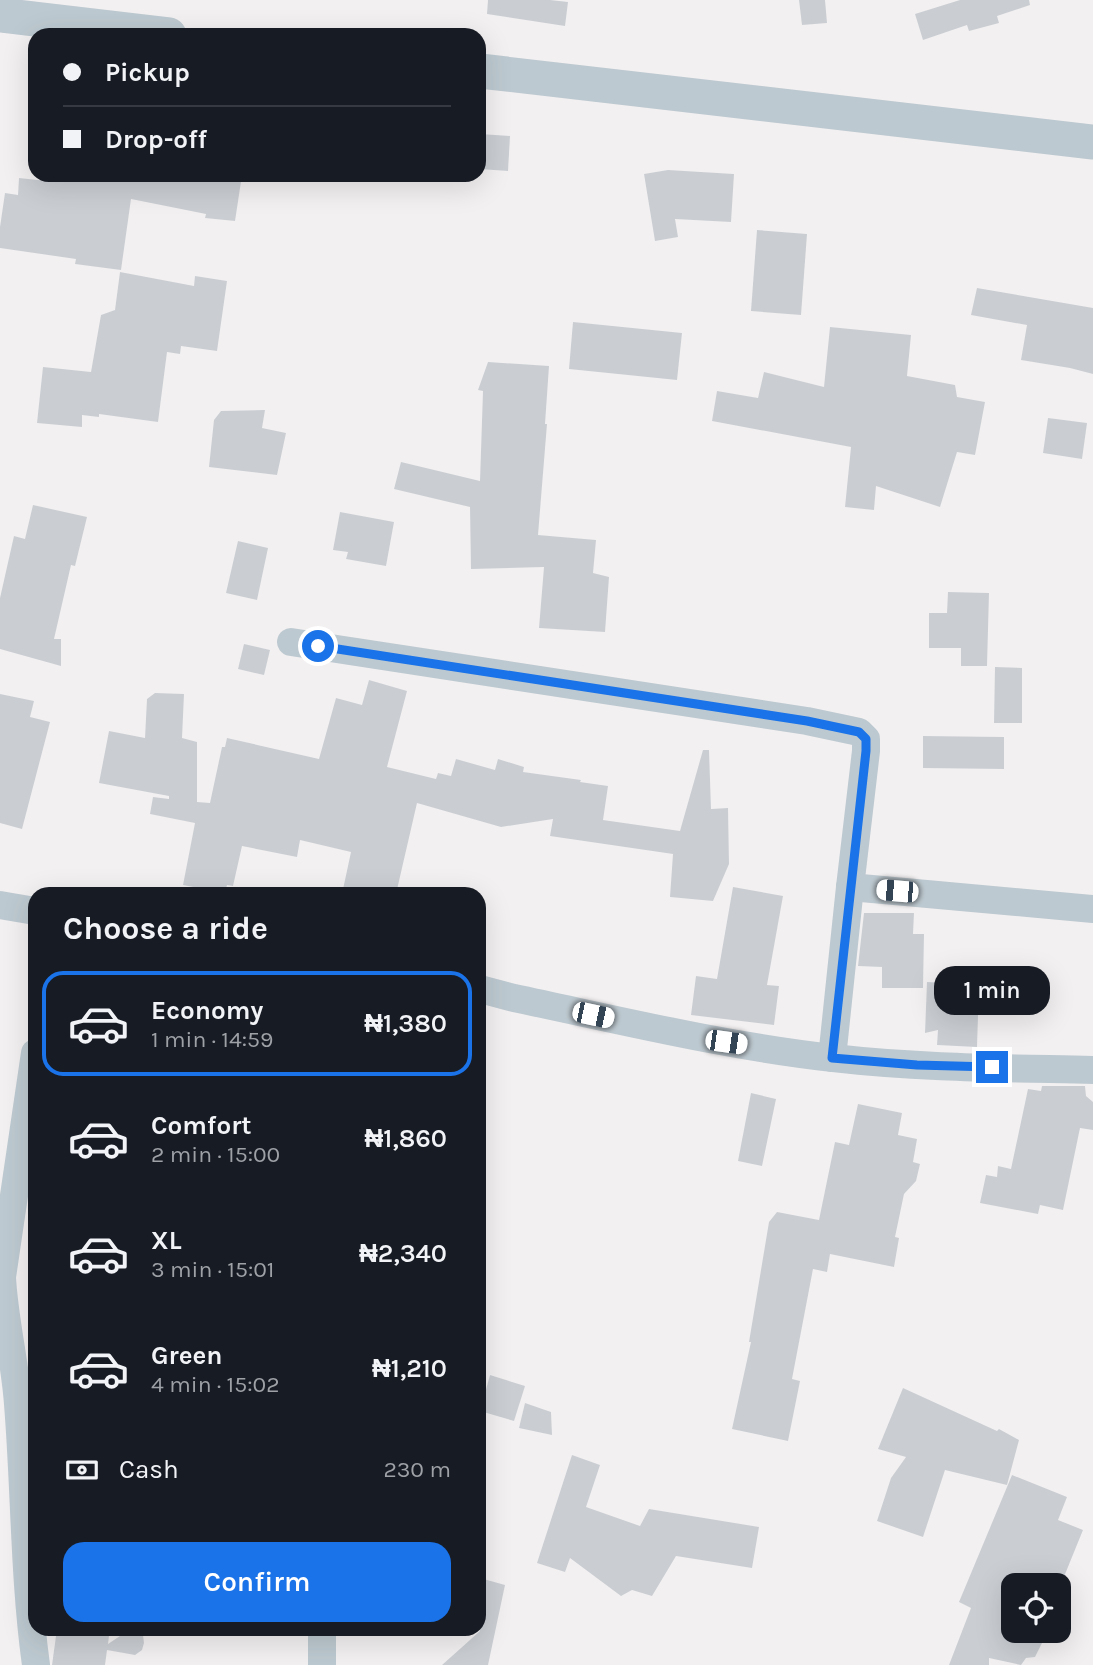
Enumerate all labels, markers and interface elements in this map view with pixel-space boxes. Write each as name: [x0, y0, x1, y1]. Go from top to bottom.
text: Pickup: [105, 57, 190, 88]
text: Drop-off: [105, 124, 207, 155]
route start: [302, 630, 334, 662]
car: [876, 879, 919, 903]
text: Choose a ride: [63, 910, 268, 947]
callout: 1 min: [934, 965, 1050, 1014]
text: 1 min: [963, 977, 1021, 1004]
icon: car: [67, 992, 130, 1055]
text: Economy: [151, 995, 263, 1026]
car: [571, 1000, 616, 1030]
text: ₦1,380: [364, 1008, 447, 1039]
text: 1 min · 14:59: [151, 1026, 273, 1053]
car: [704, 1029, 749, 1055]
route end: [976, 1051, 1008, 1083]
icon: car: [67, 1107, 130, 1170]
text: Comfort: [151, 1110, 252, 1141]
text: ₦1,860: [365, 1123, 447, 1154]
text: 2 min · 15:00: [151, 1141, 280, 1168]
icon: car: [67, 1222, 130, 1285]
text: XL: [151, 1225, 182, 1256]
text: ₦2,340: [359, 1238, 447, 1269]
text: 3 min · 15:01: [151, 1256, 274, 1283]
icon: car: [67, 1337, 130, 1400]
text: Green: [151, 1340, 223, 1371]
text: ₦1,210: [372, 1353, 447, 1384]
text: 4 min · 15:02: [151, 1371, 279, 1398]
icon: cash: [63, 1451, 101, 1489]
text: Cash: [119, 1454, 179, 1485]
text: 230 m: [383, 1456, 451, 1483]
button: Confirm: [63, 1542, 451, 1622]
map controls: [1001, 1573, 1071, 1643]
button: locate: [1001, 1573, 1071, 1643]

